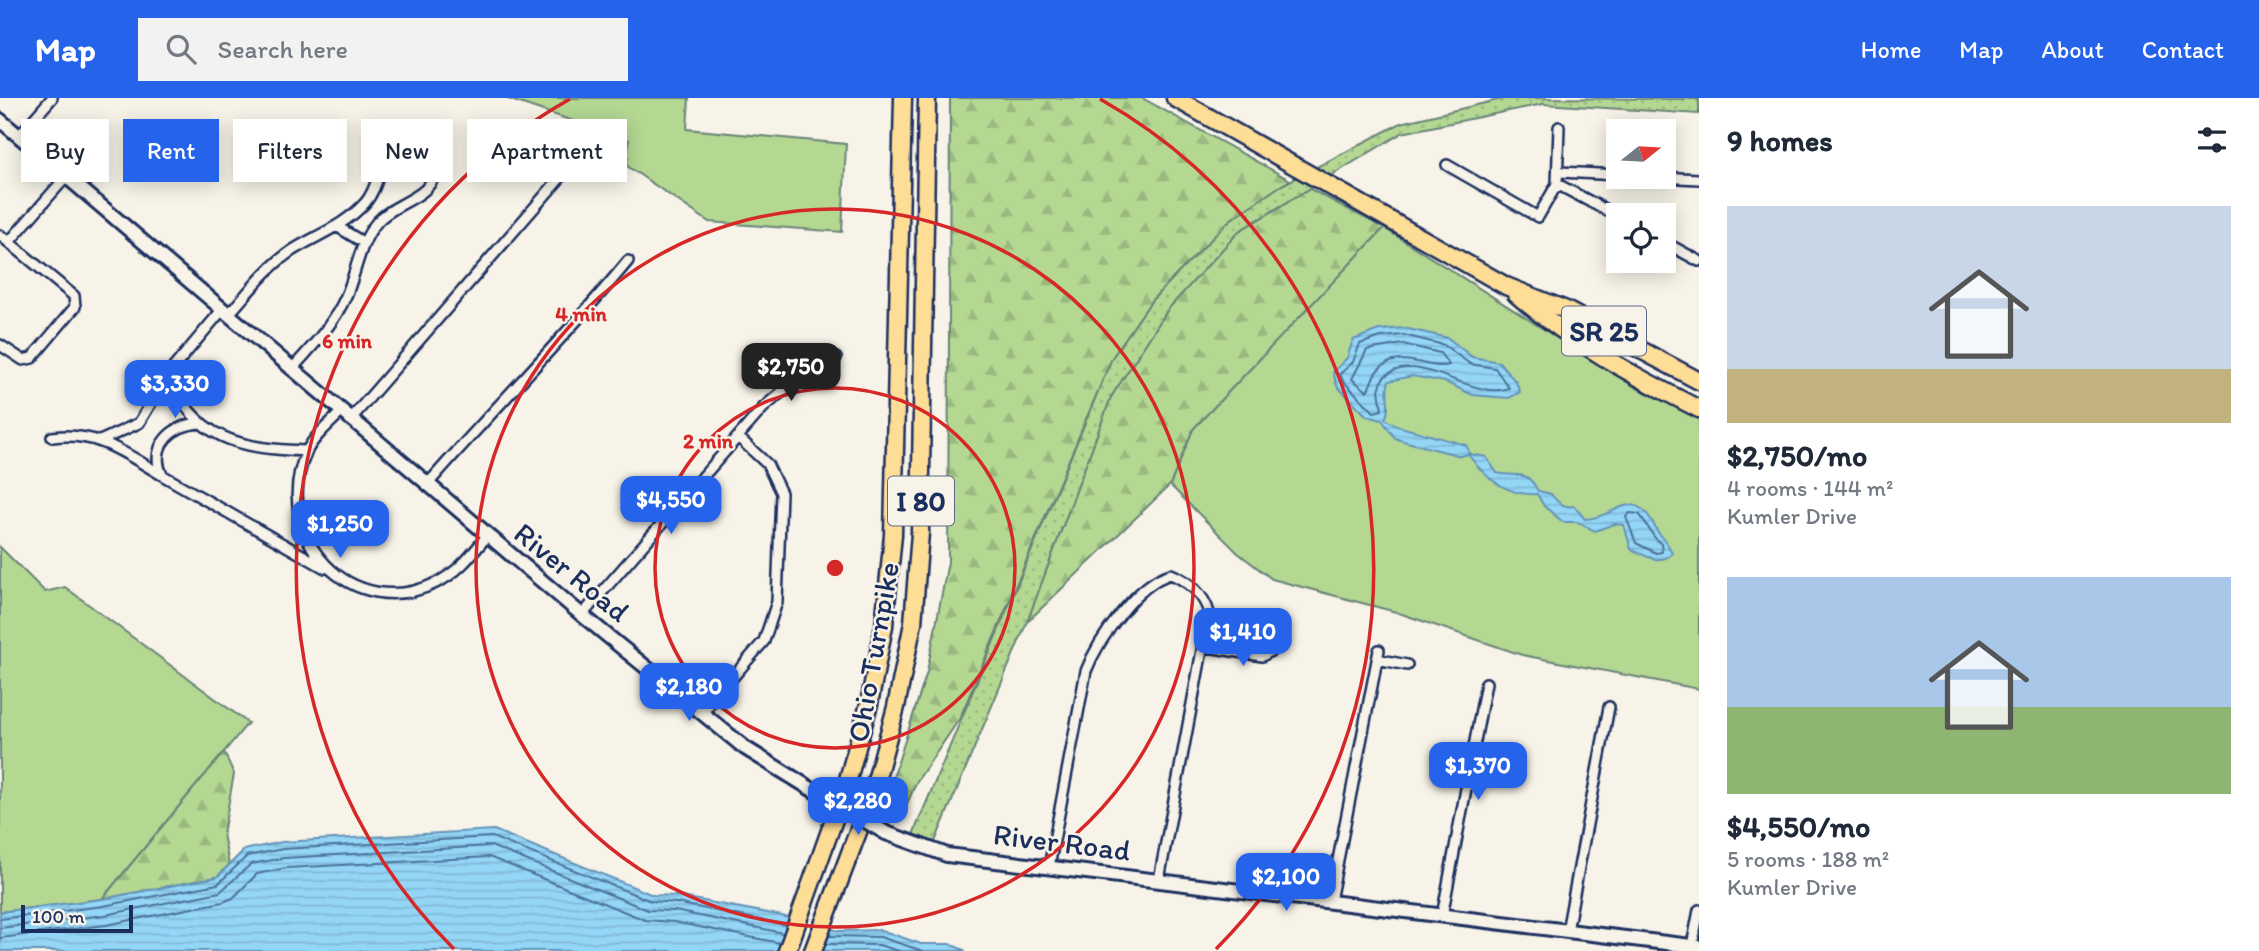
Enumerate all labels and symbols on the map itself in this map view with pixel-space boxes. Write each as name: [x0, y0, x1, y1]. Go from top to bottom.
north arrow: [1606, 119, 1676, 189]
text: 4 min: [555, 301, 608, 326]
road number: SR 25: [1562, 306, 1646, 356]
text: 6 min: [322, 328, 373, 353]
pin: $2,750: [734, 344, 848, 403]
pin: $3,330: [118, 360, 232, 420]
text: 2 min: [683, 428, 734, 453]
pin: $4,550: [614, 476, 728, 536]
road number: I 80: [888, 476, 954, 526]
pin: $1,250: [283, 500, 397, 560]
street label: River Road: [507, 514, 637, 630]
centre of rings: [823, 556, 847, 580]
street label: Ohio Turnpike: [839, 559, 907, 745]
pin: $1,410: [1186, 608, 1300, 668]
pin: $2,180: [632, 664, 746, 723]
pin: $1,370: [1421, 742, 1535, 802]
pin: $2,280: [801, 778, 915, 837]
street label: River Road: [991, 815, 1133, 869]
pin: $2,100: [1229, 854, 1343, 913]
scale bar: [21, 902, 133, 934]

